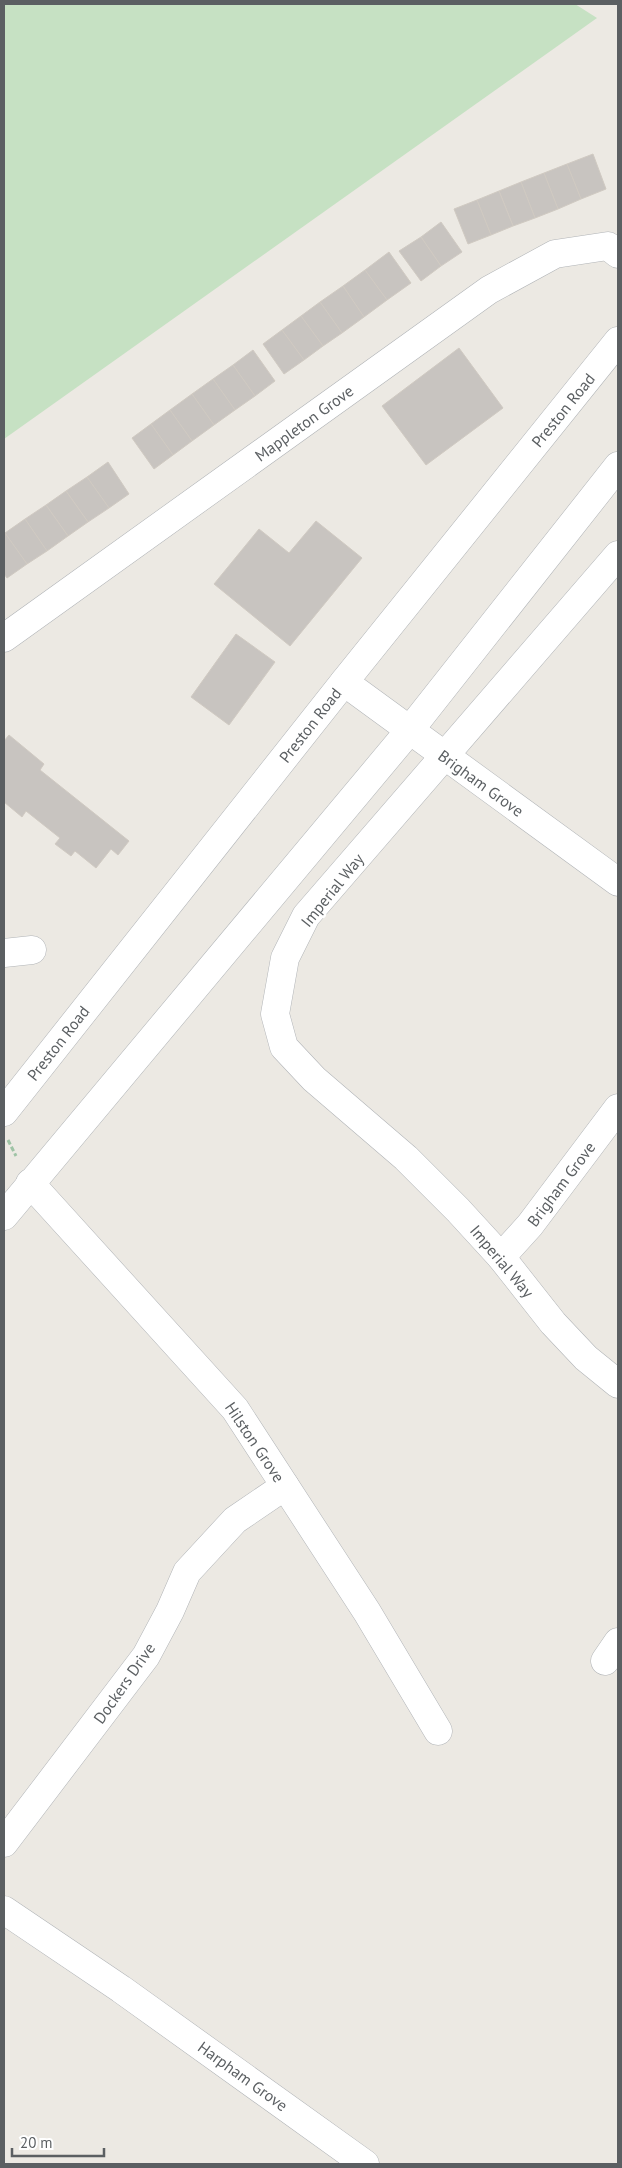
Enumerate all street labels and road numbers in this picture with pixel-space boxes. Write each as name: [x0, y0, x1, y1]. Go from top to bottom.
street label: Preston Road: [527, 369, 599, 451]
street label: Mappleton Grove: [251, 381, 357, 465]
street label: Preston Road: [275, 684, 345, 766]
street label: Brigham Grove: [434, 745, 528, 821]
street label: Imperial Way: [296, 849, 368, 931]
street label: Preston Road: [23, 1002, 93, 1084]
street label: Brigham Grove: [523, 1138, 599, 1230]
street label: Imperial Way: [466, 1221, 539, 1302]
street label: Hilston Grove: [221, 1398, 289, 1486]
street label: Dockers Drive: [89, 1639, 159, 1727]
street label: Harpham Grove: [194, 2037, 292, 2115]

